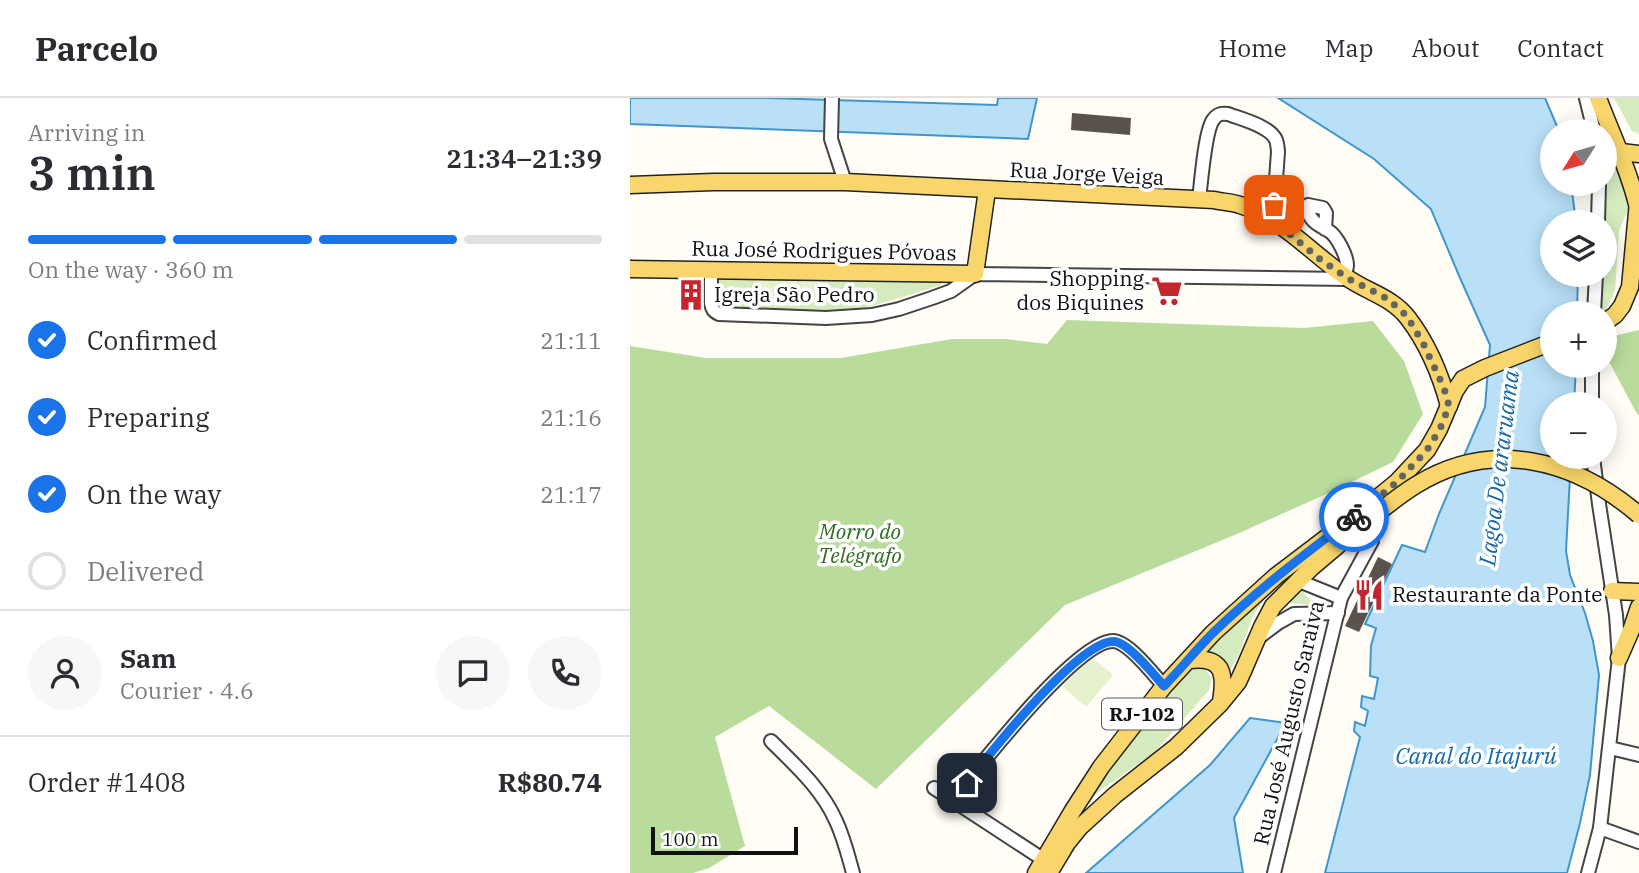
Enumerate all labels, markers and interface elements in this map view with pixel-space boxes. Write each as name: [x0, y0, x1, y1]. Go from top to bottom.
text: Parcelo: [35, 27, 158, 70]
text: Home: [1219, 32, 1287, 64]
text: Map: [1325, 32, 1373, 64]
text: About: [1411, 32, 1479, 64]
text: Contact: [1517, 32, 1604, 64]
text: Arriving in: [28, 117, 145, 147]
north arrow: [1540, 119, 1617, 196]
map controls: [1540, 119, 1617, 469]
text: 21:34–21:39: [446, 141, 602, 175]
text: 3 min: [28, 143, 156, 203]
street label: Rua Jorge Veiga: [1009, 155, 1165, 191]
pin: [1244, 175, 1304, 235]
icon: bag: [1255, 186, 1293, 224]
button: layers: [1540, 210, 1617, 287]
street label: Rua José Rodrigues Póvoas: [691, 234, 957, 266]
text: On the way · 360 m: [28, 254, 234, 284]
place label: Shopping dos Biquines: [1016, 264, 1145, 316]
supermarket icon: Shopping dos Biquines: [1150, 274, 1184, 308]
building icon: Igreja São Pedro: [674, 278, 708, 312]
place label: Igreja São Pedro: [714, 280, 875, 308]
button: +: [1540, 301, 1617, 378]
icon: check: [28, 321, 66, 359]
text: Confirmed: [87, 323, 218, 357]
text: 21:11: [540, 325, 602, 355]
water label: Lagoa De araruama: [1471, 368, 1525, 568]
button: −: [1540, 392, 1617, 469]
icon: check: [28, 398, 66, 436]
text: Preparing: [87, 400, 209, 434]
text: 21:16: [540, 402, 602, 432]
icon: check: [28, 475, 66, 513]
text: On the way: [87, 477, 221, 511]
text: 21:17: [540, 479, 602, 509]
courier: [1319, 482, 1389, 552]
icon: bike: [1335, 498, 1373, 536]
park label: Morro do Telégrafo: [818, 517, 902, 569]
text: Delivered: [87, 554, 204, 588]
restaurant icon: Restaurante da Ponte: [1352, 578, 1386, 612]
place label: Restaurante da Ponte: [1392, 580, 1602, 608]
street label: Rua José Augusto Saraiva: [1246, 598, 1330, 848]
button: person: [28, 636, 102, 710]
button: chat: [436, 636, 510, 710]
button: phone: [528, 636, 602, 710]
text: Sam: [120, 641, 176, 675]
text: Courier · 4.6: [120, 675, 254, 705]
road number: RJ-102: [1102, 698, 1182, 730]
water label: Canal do Itajurú: [1395, 740, 1557, 770]
pin: [937, 753, 997, 813]
icon: home: [948, 764, 986, 802]
text: Order #1408: [28, 765, 186, 799]
text: R$80.74: [498, 765, 602, 799]
scale bar: [651, 824, 798, 856]
text: 100 m: [662, 827, 719, 851]

